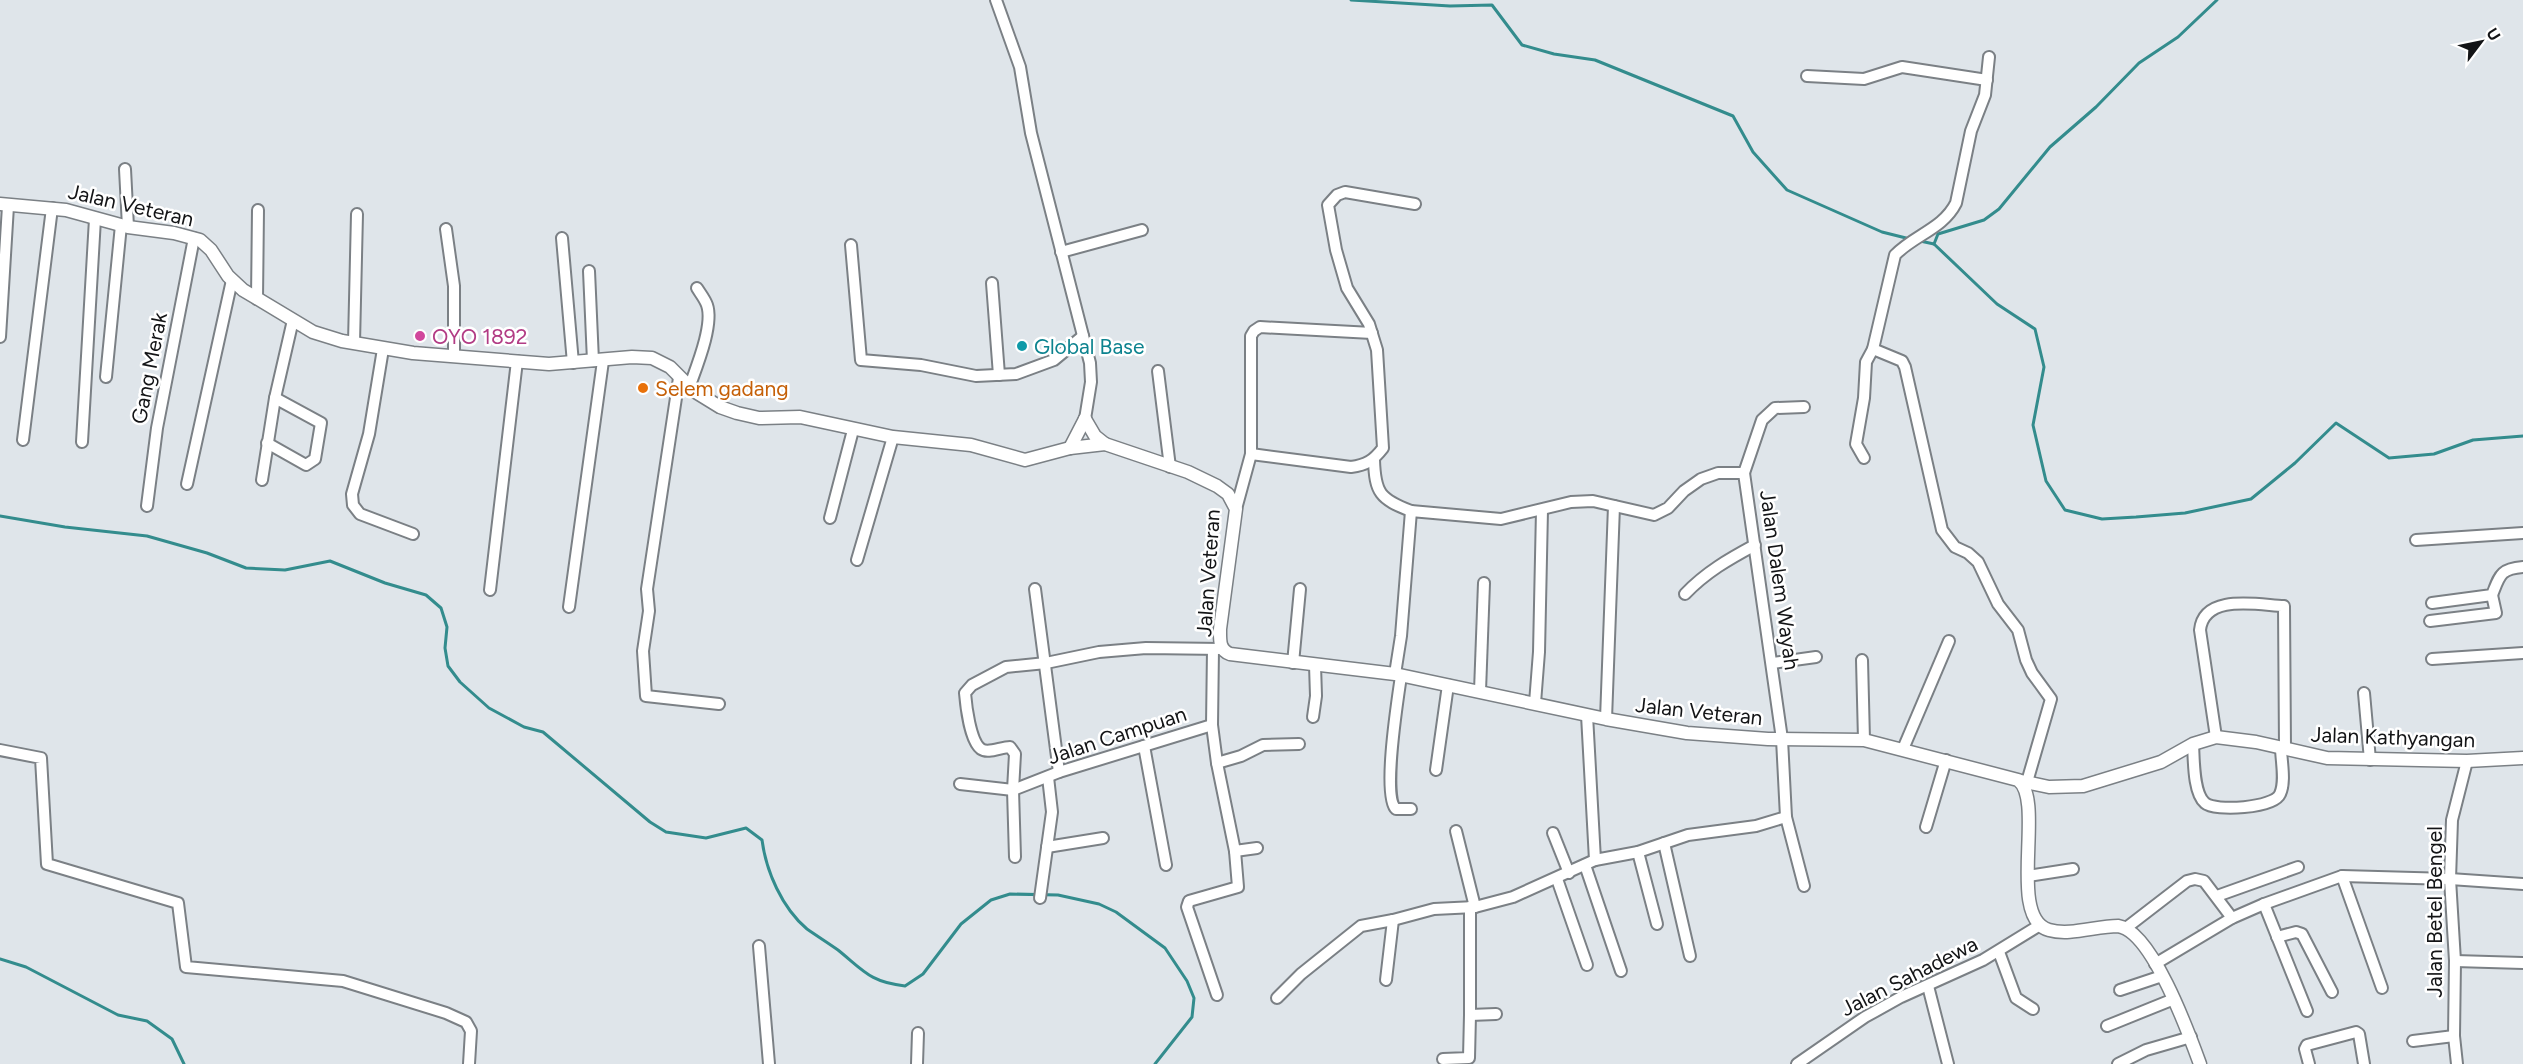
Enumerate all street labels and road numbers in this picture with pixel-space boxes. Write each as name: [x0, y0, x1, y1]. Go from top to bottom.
street label: Jalan Veteran: [66, 178, 196, 232]
street label: Gang Merak: [126, 309, 172, 426]
street label: Jalan Dalem Wayah: [1755, 489, 1805, 671]
street label: Jalan Veteran: [1191, 508, 1225, 638]
street label: Jalan Veteran: [1634, 692, 1764, 730]
street label: Jalan Campuan: [1045, 701, 1189, 769]
street label: Jalan Kathyangan: [2310, 722, 2476, 752]
street label: Jalan Betel Bengel: [2422, 826, 2447, 998]
street label: Jalan Sahadewa: [1836, 931, 1982, 1021]

